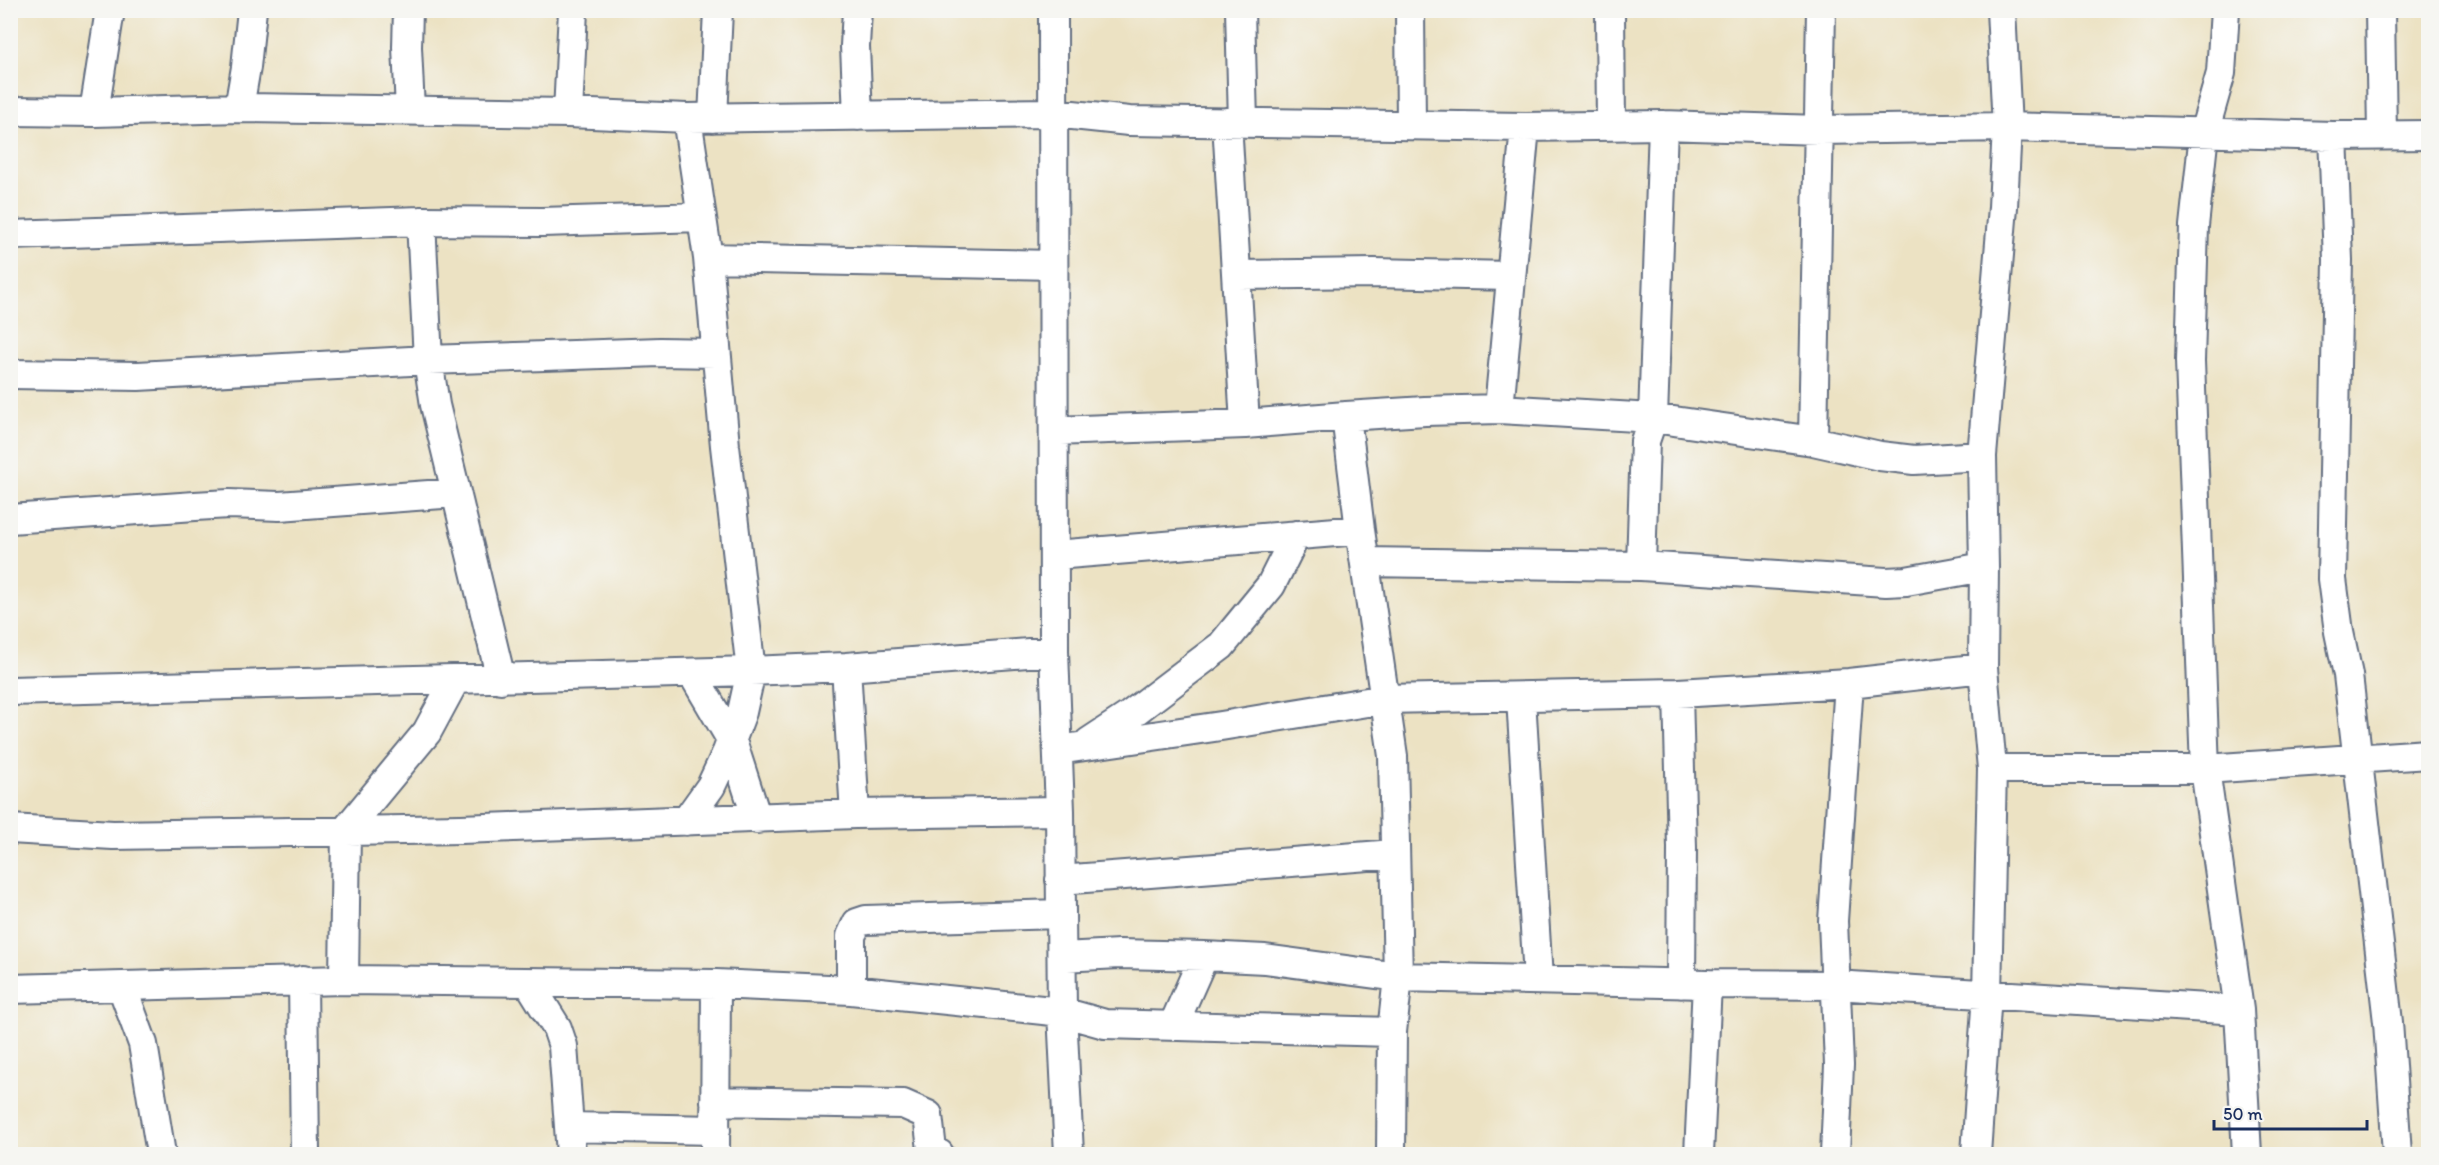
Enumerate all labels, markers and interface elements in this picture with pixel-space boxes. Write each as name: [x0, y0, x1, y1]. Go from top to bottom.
scale bar: [2214, 1093, 2367, 1131]
text: 50 m: [2223, 1103, 2263, 1125]

